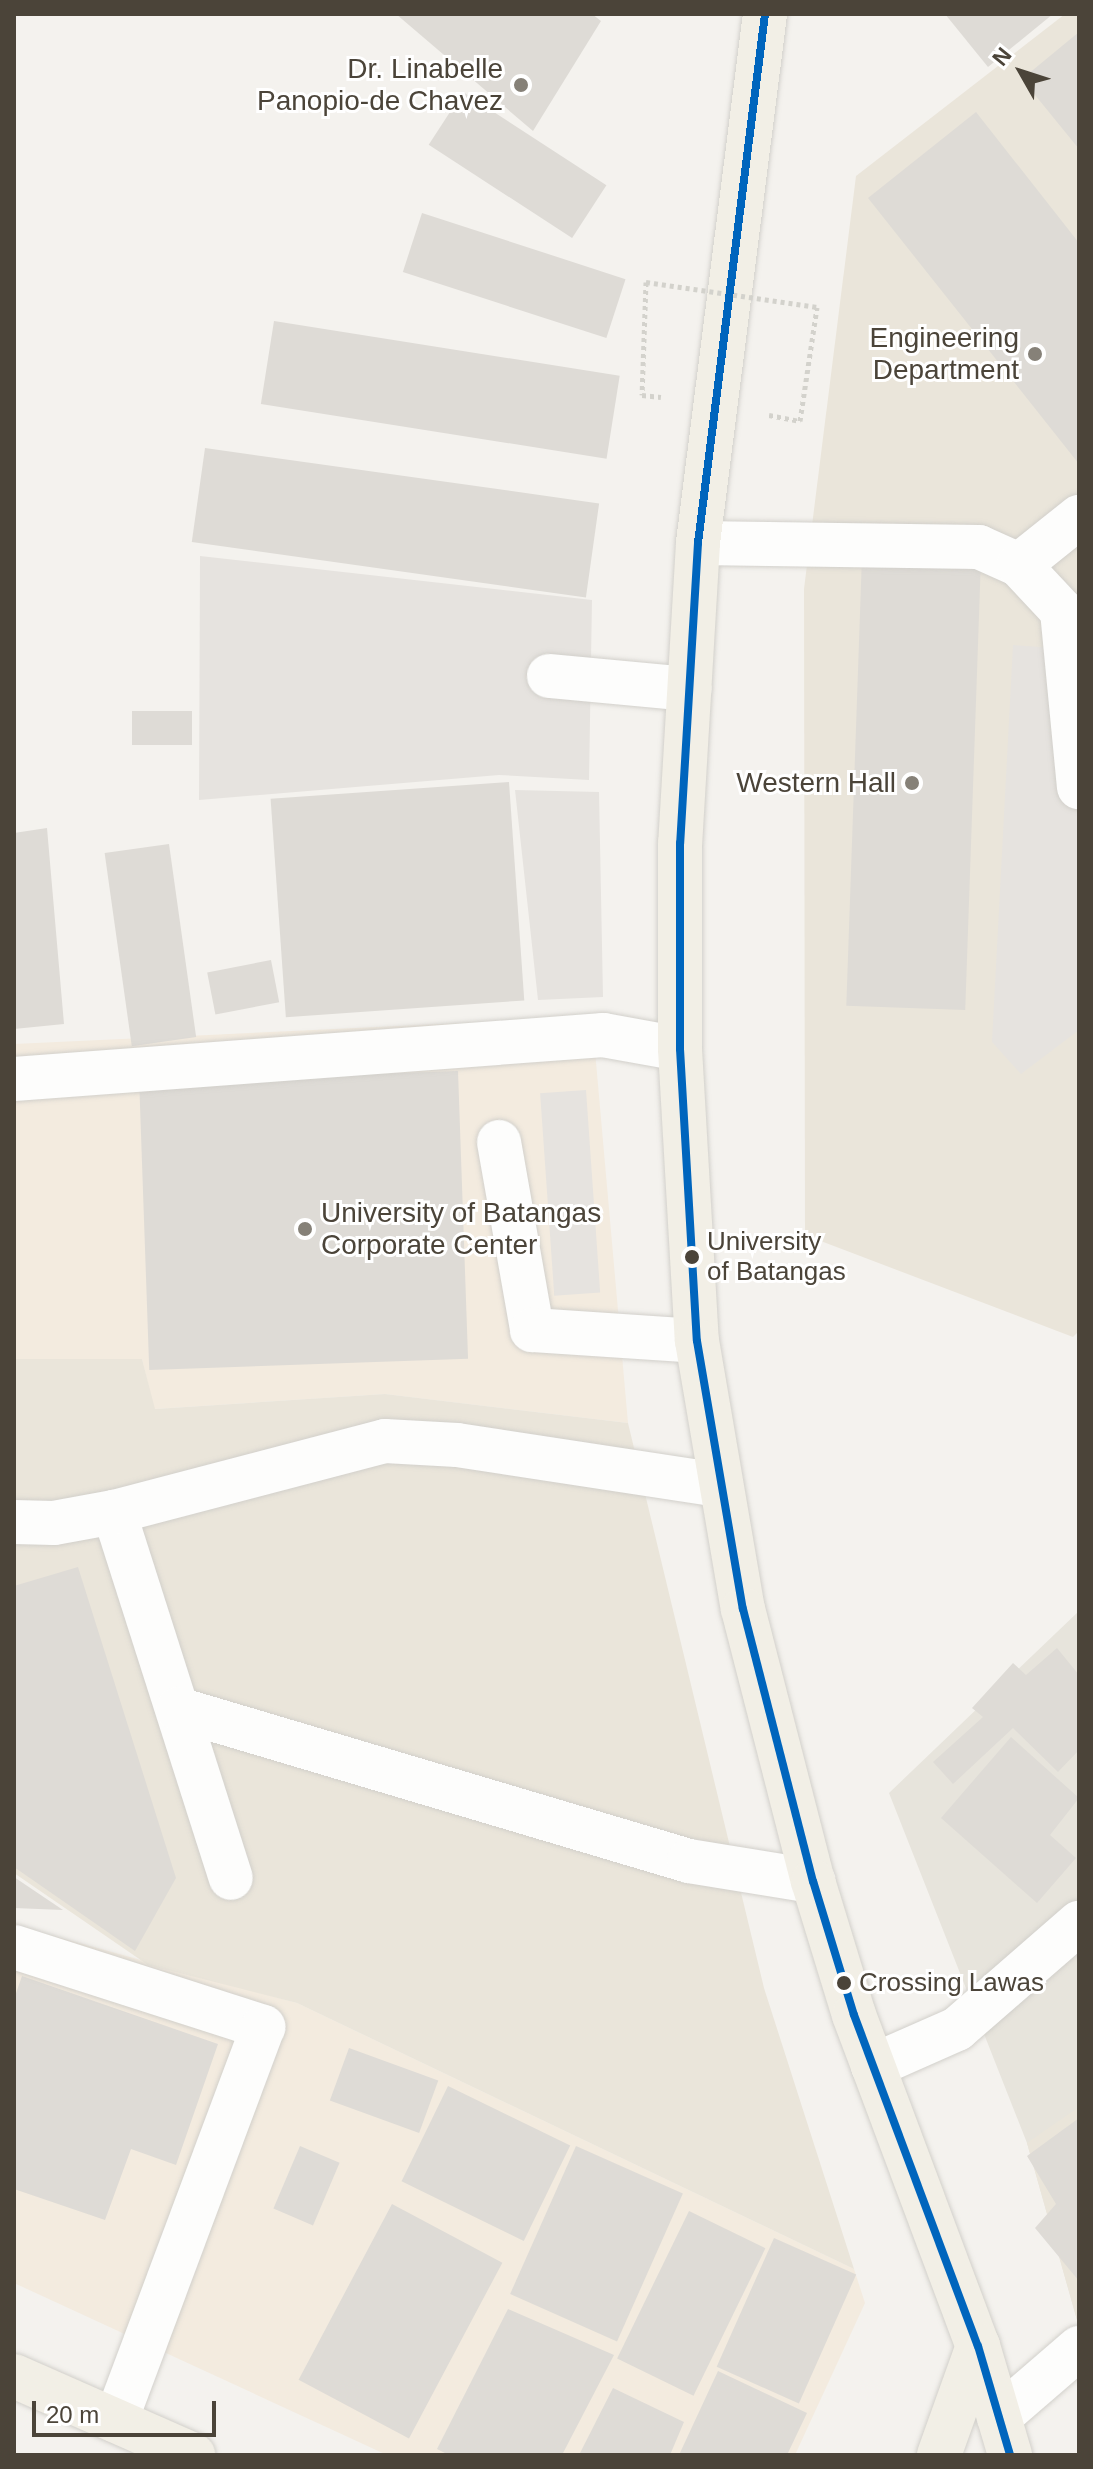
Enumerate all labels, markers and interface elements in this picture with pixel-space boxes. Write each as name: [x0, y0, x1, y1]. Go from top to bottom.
north arrow: [981, 32, 1061, 112]
text: N: [987, 43, 1017, 71]
place label: Dr. Linabelle Panopio-de Chavez: [257, 52, 503, 118]
marker: Dr. Linabelle Panopio-de Chavez: [510, 74, 532, 96]
place label: Engineering Department: [870, 321, 1019, 387]
marker: Engineering Department: [1026, 345, 1044, 363]
place label: Western Hall: [736, 766, 896, 800]
marker: Western Hall: [903, 774, 921, 792]
place label: University of Batangas Corporate Center: [321, 1196, 601, 1262]
marker: University of Batangas Corporate Center: [296, 1220, 314, 1238]
place label: University of Batangas: [707, 1226, 846, 1288]
marker: University of Batangas: [684, 1249, 700, 1265]
place label: Crossing Lawas: [859, 1967, 1044, 1999]
marker: Crossing Lawas: [836, 1975, 852, 1991]
scale bar: [36, 2385, 220, 2435]
text: 20 m: [46, 2401, 99, 2428]

